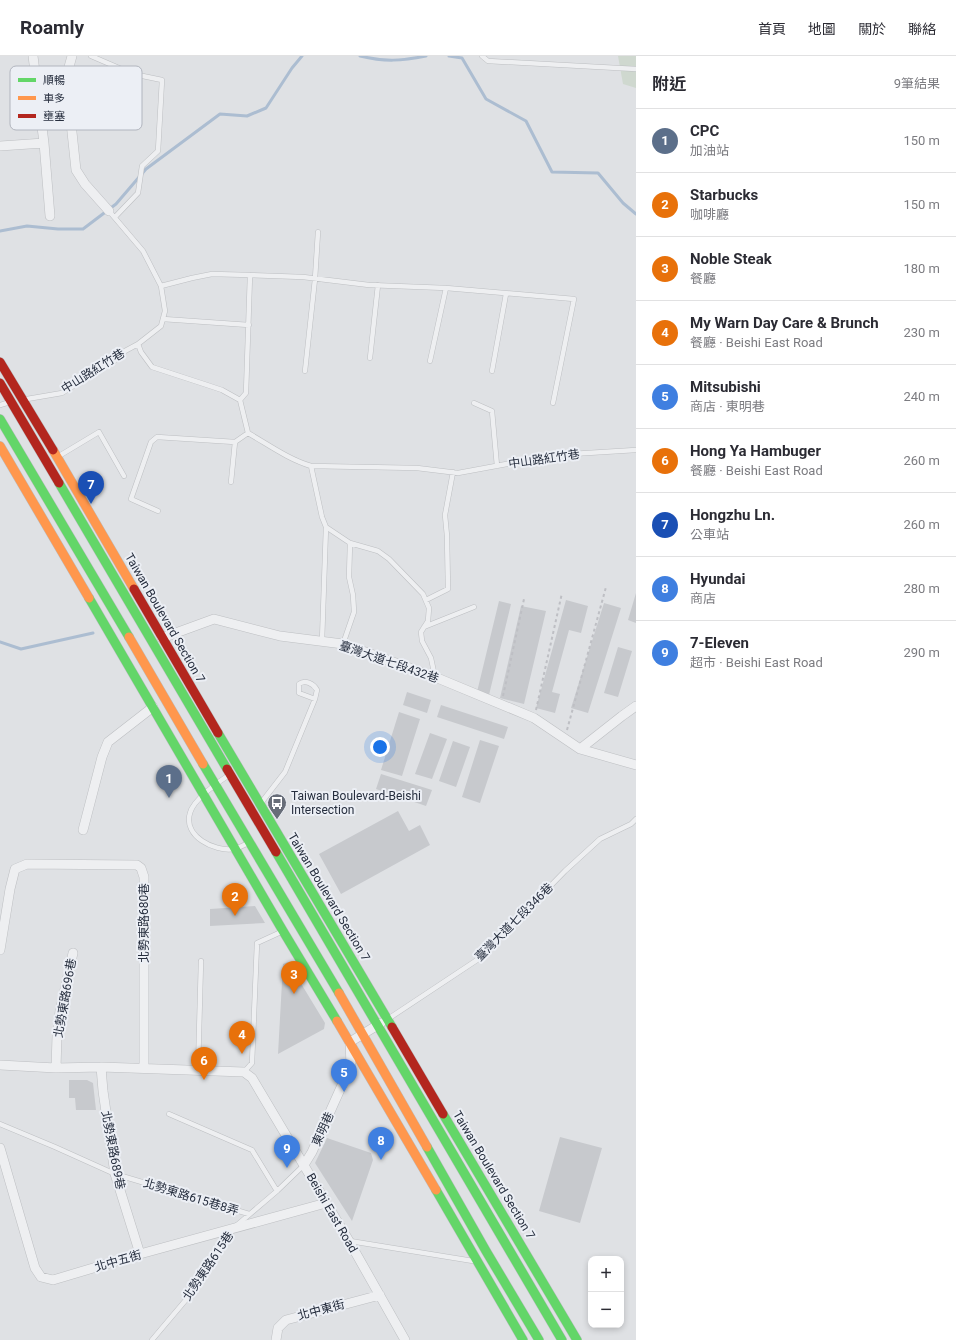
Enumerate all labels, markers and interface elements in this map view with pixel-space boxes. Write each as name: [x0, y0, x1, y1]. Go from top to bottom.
text: Roamly: [20, 16, 84, 39]
text: 首頁: [758, 21, 786, 37]
text: 地圖: [808, 21, 836, 37]
text: 關於: [858, 21, 886, 37]
text: 聯絡: [908, 21, 936, 37]
legend: [10, 66, 142, 130]
text: 順暢: [43, 74, 65, 87]
text: 附近: [652, 74, 686, 94]
text: 9筆結果: [894, 76, 940, 91]
text: 車多: [43, 92, 65, 105]
text: 壅塞: [43, 110, 65, 123]
text: CPC: [690, 122, 719, 140]
text: 1: [661, 133, 669, 148]
text: 150 m: [903, 133, 940, 148]
text: 加油站: [690, 143, 729, 158]
text: Starbucks: [690, 186, 758, 204]
text: 2: [661, 197, 669, 212]
text: 150 m: [903, 197, 940, 212]
text: 咖啡廳: [690, 207, 729, 222]
text: Noble Steak: [690, 250, 772, 268]
text: 3: [661, 261, 669, 276]
text: 180 m: [903, 261, 940, 276]
text: 餐廳: [690, 271, 716, 286]
text: My Warn Day Care & Brunch: [690, 314, 879, 332]
text: 4: [661, 325, 669, 340]
text: 230 m: [903, 325, 940, 340]
text: 餐廳 · Beishi East Road: [690, 335, 823, 350]
street label: 中山路紅竹巷: [59, 346, 127, 396]
text: Mitsubishi: [690, 378, 761, 396]
text: 5: [661, 389, 669, 404]
text: 240 m: [903, 389, 940, 404]
text: 商店 · 東明巷: [690, 399, 765, 414]
text: Hong Ya Hambuger: [690, 442, 821, 460]
street label: 中山路紅竹巷: [507, 447, 581, 471]
text: 6: [661, 453, 669, 468]
text: 260 m: [903, 453, 940, 468]
text: 餐廳 · Beishi East Road: [690, 463, 823, 478]
pin: 7: [78, 471, 104, 504]
text: Hongzhu Ln.: [690, 506, 775, 524]
text: 7: [661, 517, 669, 532]
text: 260 m: [903, 517, 940, 532]
text: 公車站: [690, 527, 729, 542]
street label: Taiwan Boulevard Section 7: [122, 551, 208, 685]
text: Hyundai: [690, 570, 745, 588]
text: 8: [661, 581, 669, 596]
text: 280 m: [903, 581, 940, 596]
text: 商店: [690, 591, 716, 606]
text: 7-Eleven: [690, 634, 749, 652]
street label: 臺灣大道七段432巷: [337, 638, 441, 686]
text: 9: [661, 645, 669, 660]
text: 290 m: [903, 645, 940, 660]
text: 超市 · Beishi East Road: [690, 655, 823, 670]
your location: [370, 737, 390, 757]
pin: 1: [156, 765, 182, 798]
place label: Taiwan Boulevard-Beishi Intersection: [291, 789, 421, 817]
bus stop icon: Taiwan Boulevard-Beishi Intersection: [266, 792, 288, 820]
street label: Taiwan Boulevard Section 7: [285, 830, 373, 964]
street label: 臺灣大道七段346巷: [472, 880, 556, 964]
street label: 北勢東路680巷: [137, 883, 151, 963]
pin: 2: [222, 883, 248, 916]
street label: 北勢東路696巷: [51, 957, 79, 1039]
pin: 3: [281, 961, 307, 994]
pin: 4: [229, 1021, 255, 1054]
pin: 6: [191, 1047, 217, 1080]
pin: 5: [331, 1059, 357, 1092]
street label: Taiwan Boulevard Section 7: [450, 1108, 538, 1242]
street label: 北勢東路689巷: [98, 1109, 128, 1191]
street label: 東明巷: [309, 1110, 337, 1148]
pin: 8: [368, 1127, 394, 1160]
pin: 9: [274, 1135, 300, 1168]
street label: Beishi East Road: [304, 1171, 360, 1255]
street label: 北勢東路615巷8弄: [142, 1176, 240, 1218]
street label: 北勢東路615巷: [180, 1229, 236, 1303]
street label: 北中五街: [93, 1248, 143, 1274]
map controls: [588, 1256, 624, 1328]
button: +: [588, 1256, 624, 1292]
button: −: [588, 1292, 624, 1328]
street label: 北中東街: [296, 1297, 346, 1323]

